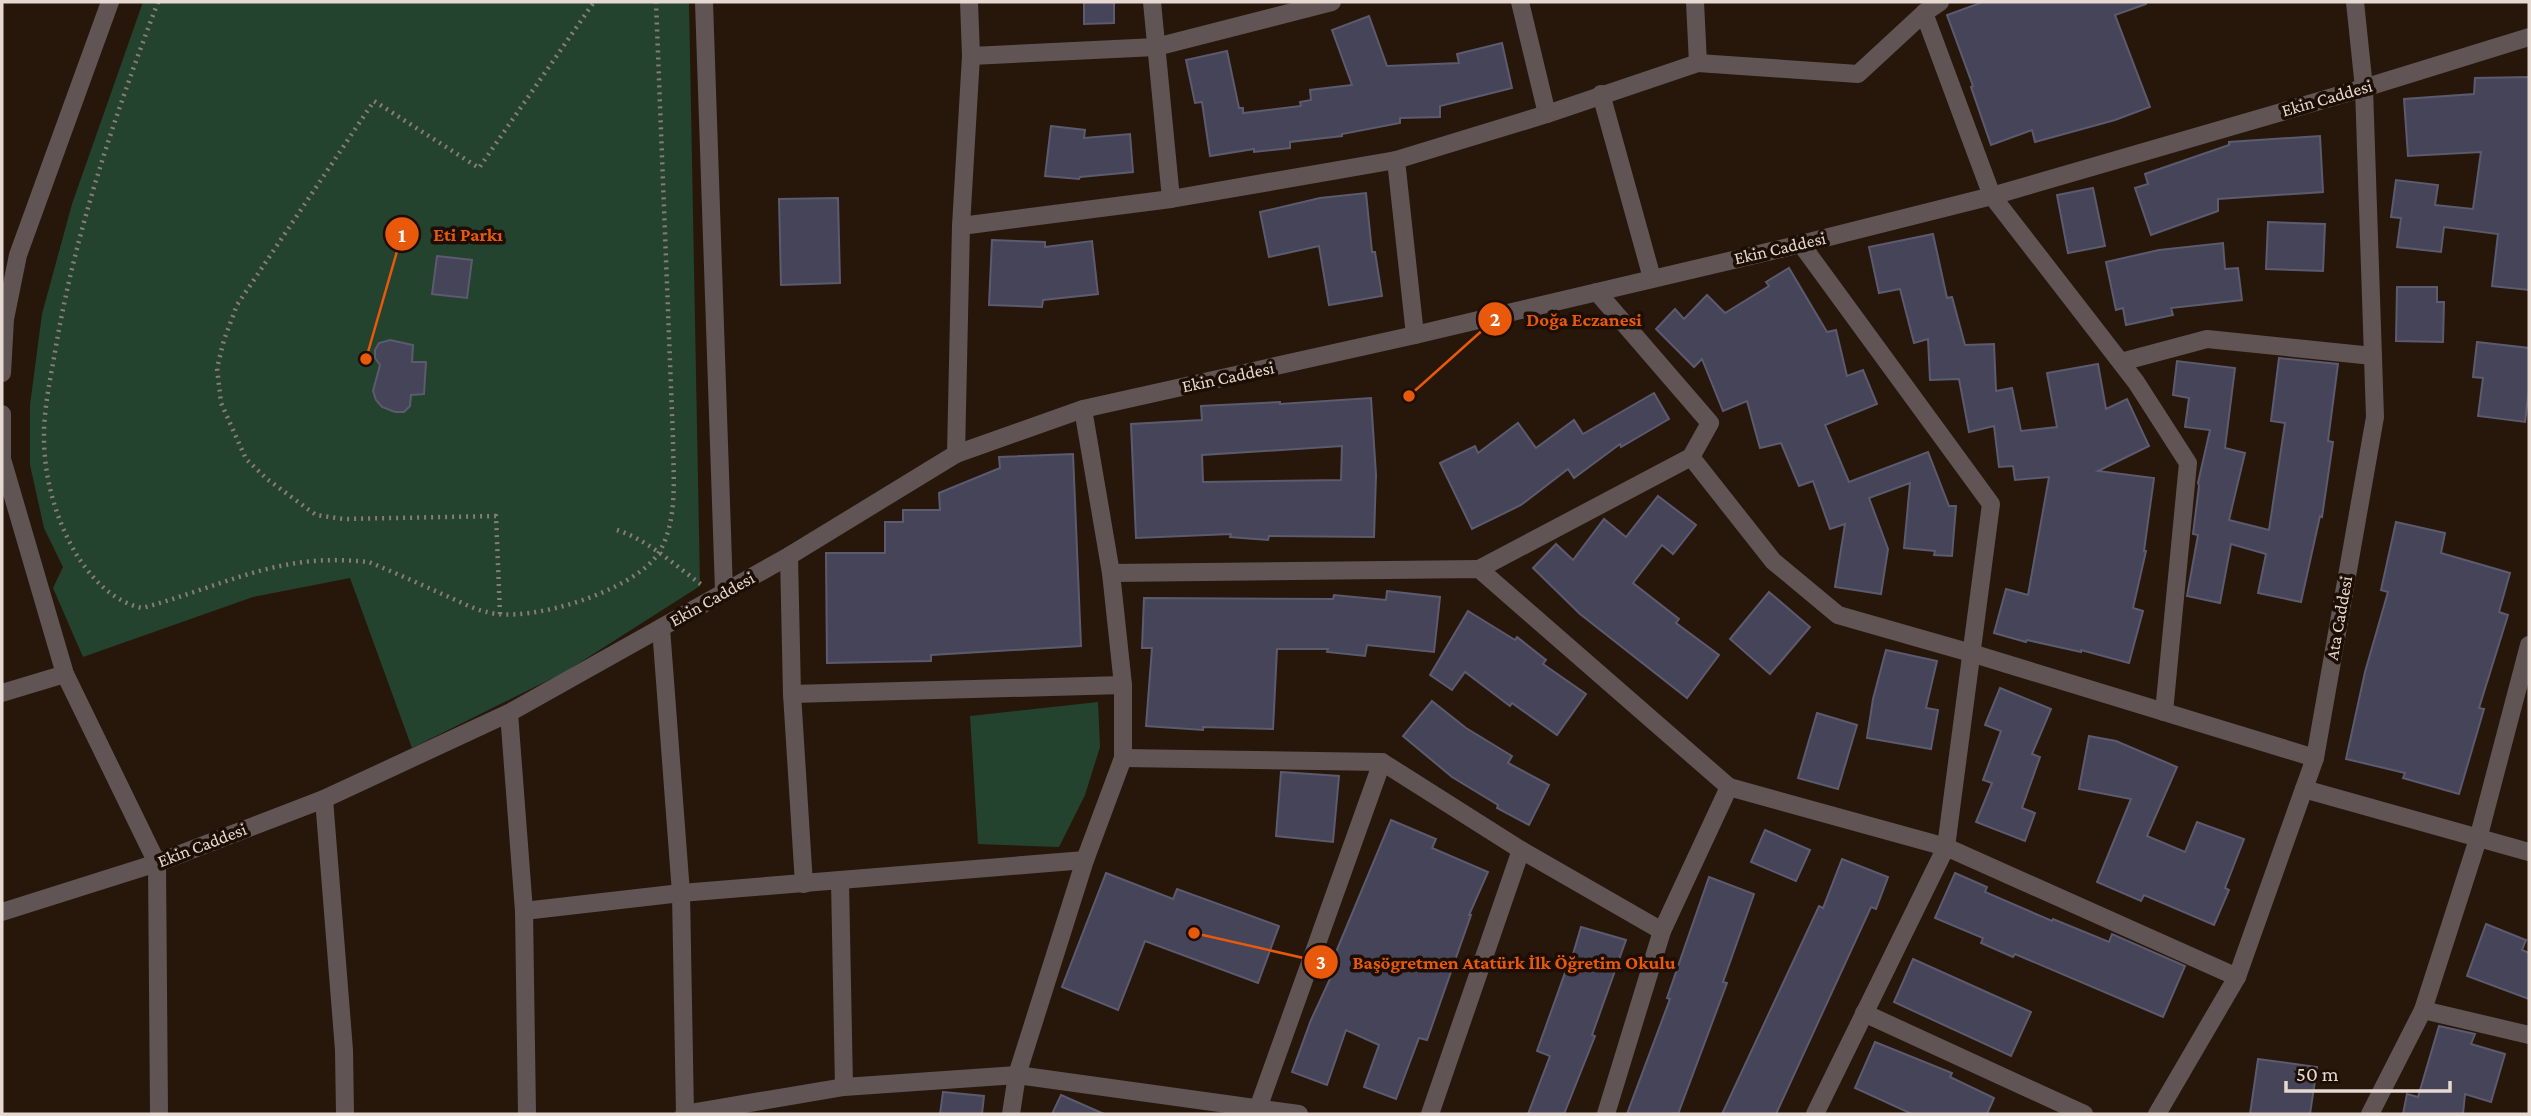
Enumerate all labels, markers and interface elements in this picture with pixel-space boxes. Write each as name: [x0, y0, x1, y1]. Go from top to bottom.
street label: Ekin Caddesi: [2279, 75, 2375, 121]
callout: Eti Parkı: [384, 214, 517, 254]
text: 1: [398, 223, 406, 247]
text: Eti Parkı: [433, 224, 503, 245]
street label: Ekin Caddesi: [1732, 228, 1828, 268]
callout: Doğa Eczanesi: [1477, 299, 1656, 339]
text: 2: [1490, 307, 1501, 331]
text: Doğa Eczanesi: [1526, 309, 1642, 330]
street label: Ekin Caddesi: [1180, 357, 1276, 397]
street label: Ekin Caddesi: [666, 567, 758, 630]
street label: Ata Caddesi: [2322, 574, 2356, 662]
street label: Ekin Caddesi: [155, 819, 250, 871]
callout: Başögretmen Atatürk İlk Öğretim Okulu: [1304, 942, 1690, 982]
text: 3: [1316, 950, 1326, 974]
text: Başögretmen Atatürk İlk Öğretim Okulu: [1352, 952, 1676, 973]
scale bar: [2286, 1050, 2450, 1094]
text: 50 m: [2296, 1062, 2339, 1086]

